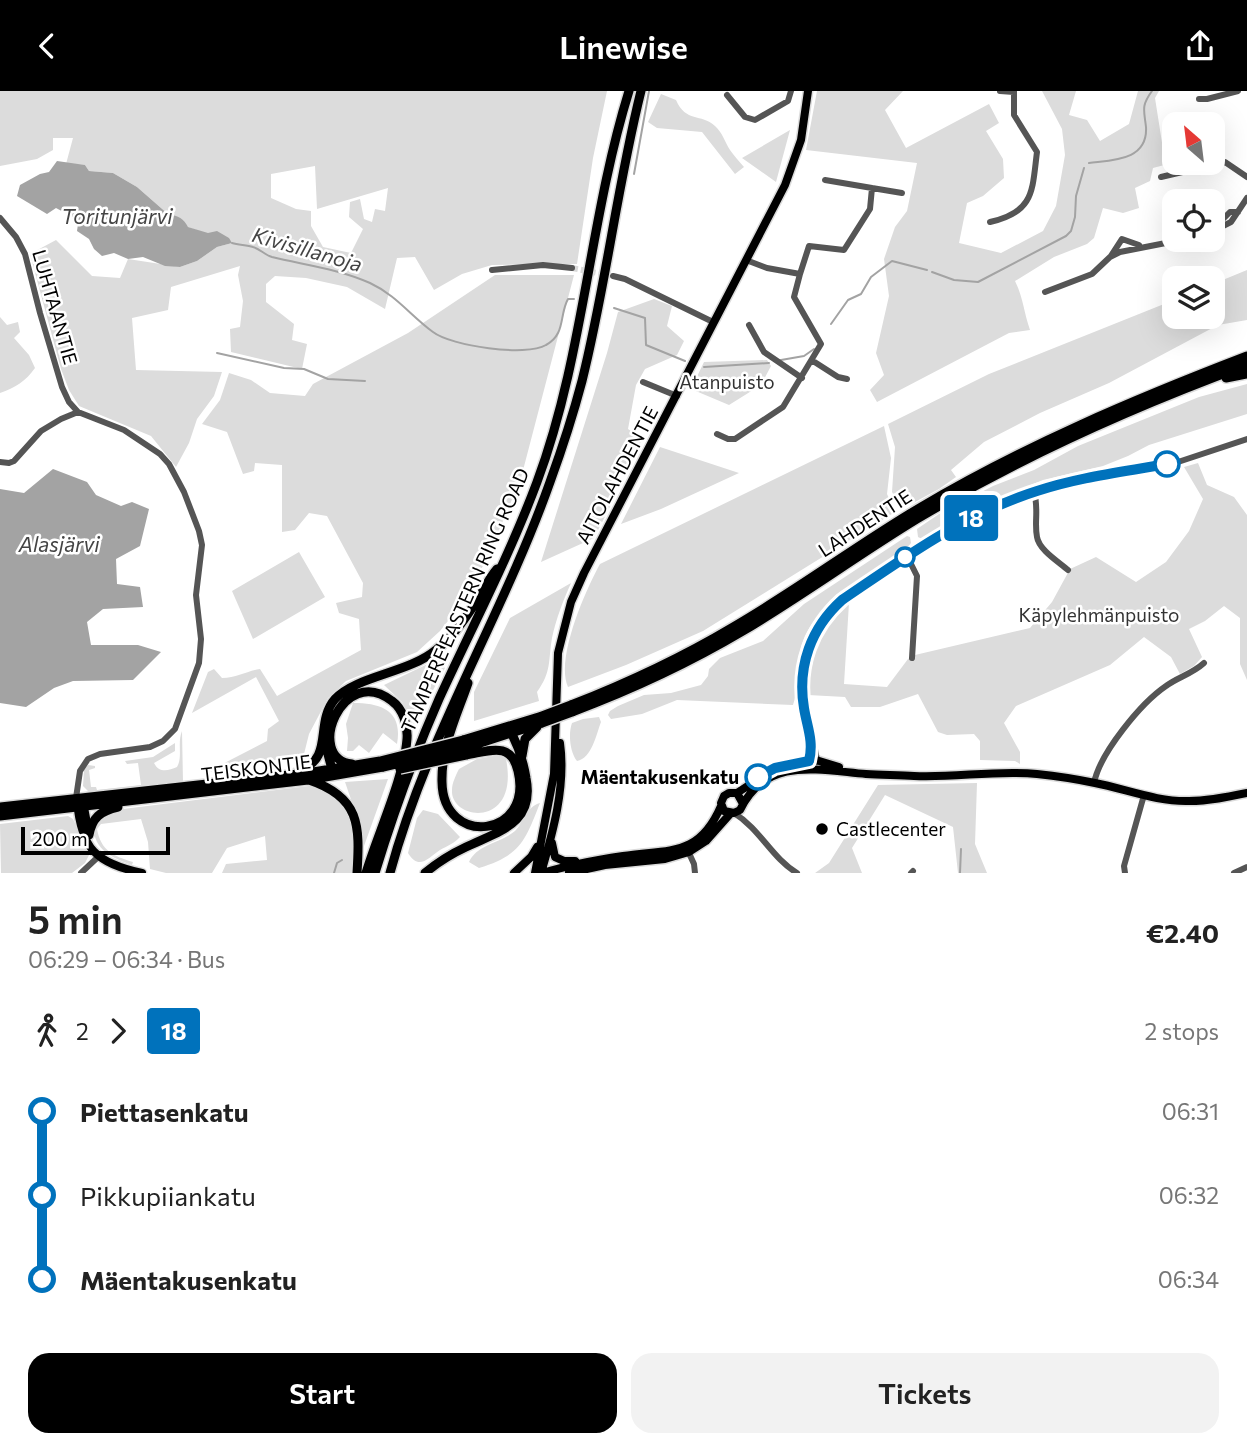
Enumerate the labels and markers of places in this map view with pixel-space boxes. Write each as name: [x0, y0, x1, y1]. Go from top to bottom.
unlabelled marker: [1154, 451, 1180, 477]
unlabelled marker: [895, 547, 915, 567]
marker: Mäentakusenkatu: [745, 764, 771, 790]
place label: Mäentakusenkatu: [581, 765, 739, 788]
place label: Castlecenter: [836, 817, 946, 840]
marker: Castlecenter: [814, 821, 830, 837]

